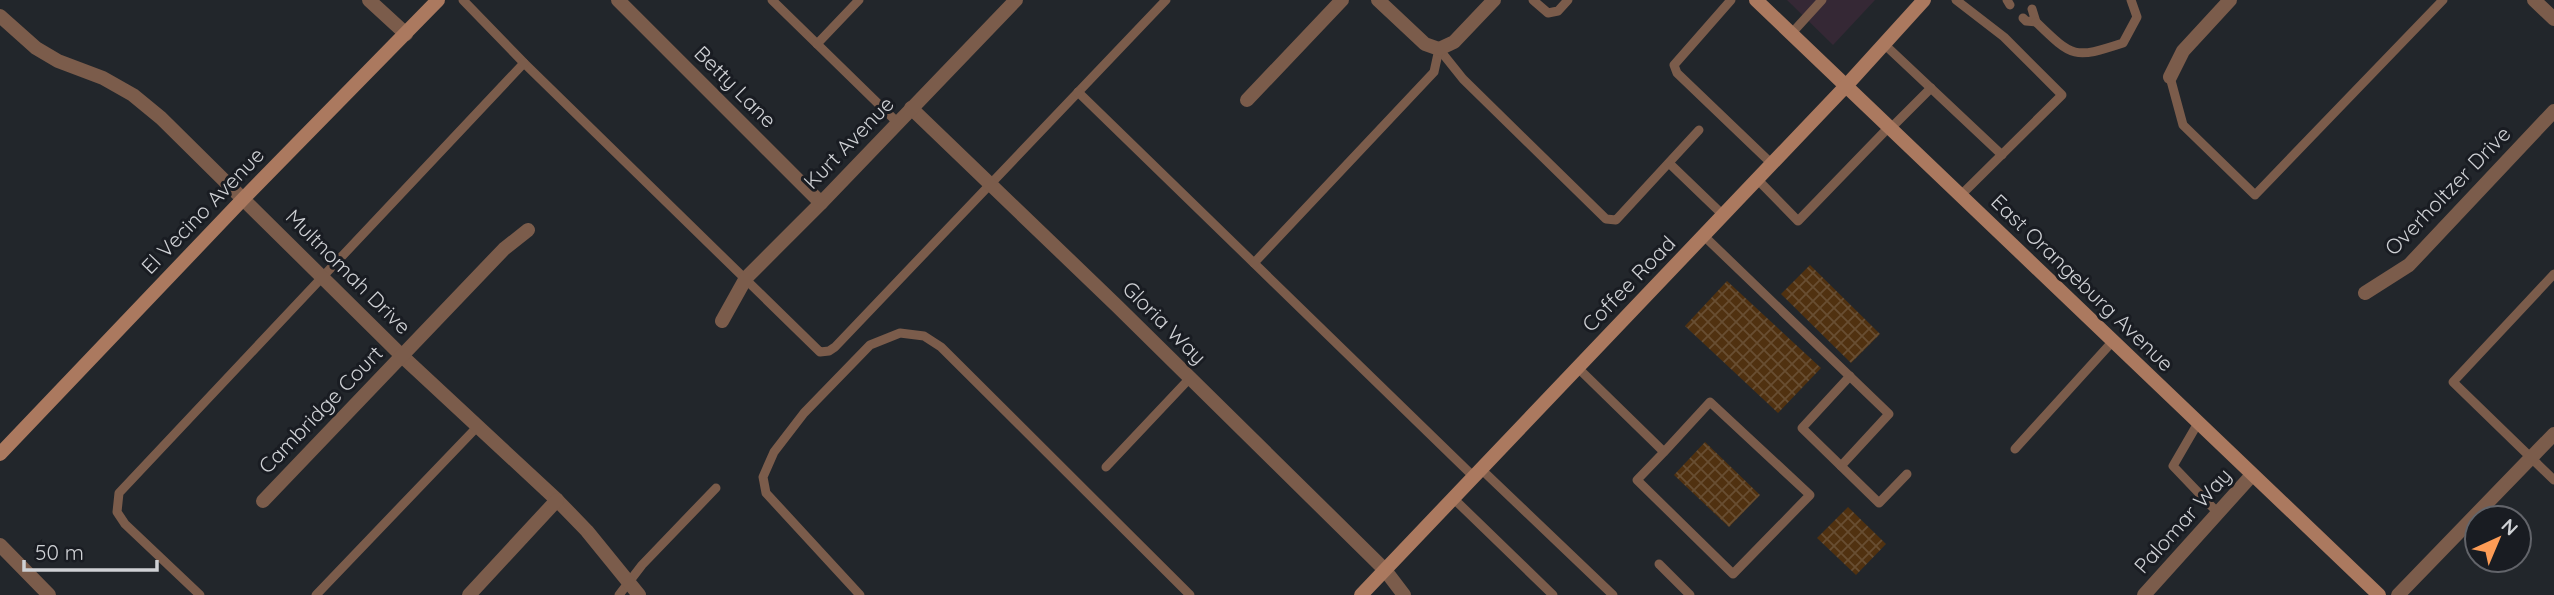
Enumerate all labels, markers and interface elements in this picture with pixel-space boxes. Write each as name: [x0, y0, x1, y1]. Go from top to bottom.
street label: Betty Lane: [689, 40, 782, 133]
street label: Kurt Avenue: [798, 91, 899, 194]
street label: Overholtzer Drive: [2379, 120, 2516, 260]
street label: El Vecino Avenue: [135, 142, 269, 279]
street label: East Orangeburg Avenue: [1986, 188, 2179, 376]
street label: Multnomah Drive: [281, 203, 417, 339]
street label: Coffee Road: [1576, 230, 1680, 337]
street label: Gloria Way: [1117, 275, 1212, 370]
street label: Cambridge Court: [253, 340, 388, 479]
street label: Palomar Way: [2128, 462, 2236, 578]
north arrow: [2463, 504, 2533, 574]
text: N: [2496, 513, 2523, 540]
scale bar: [24, 528, 158, 572]
text: 50 m: [35, 539, 84, 565]

